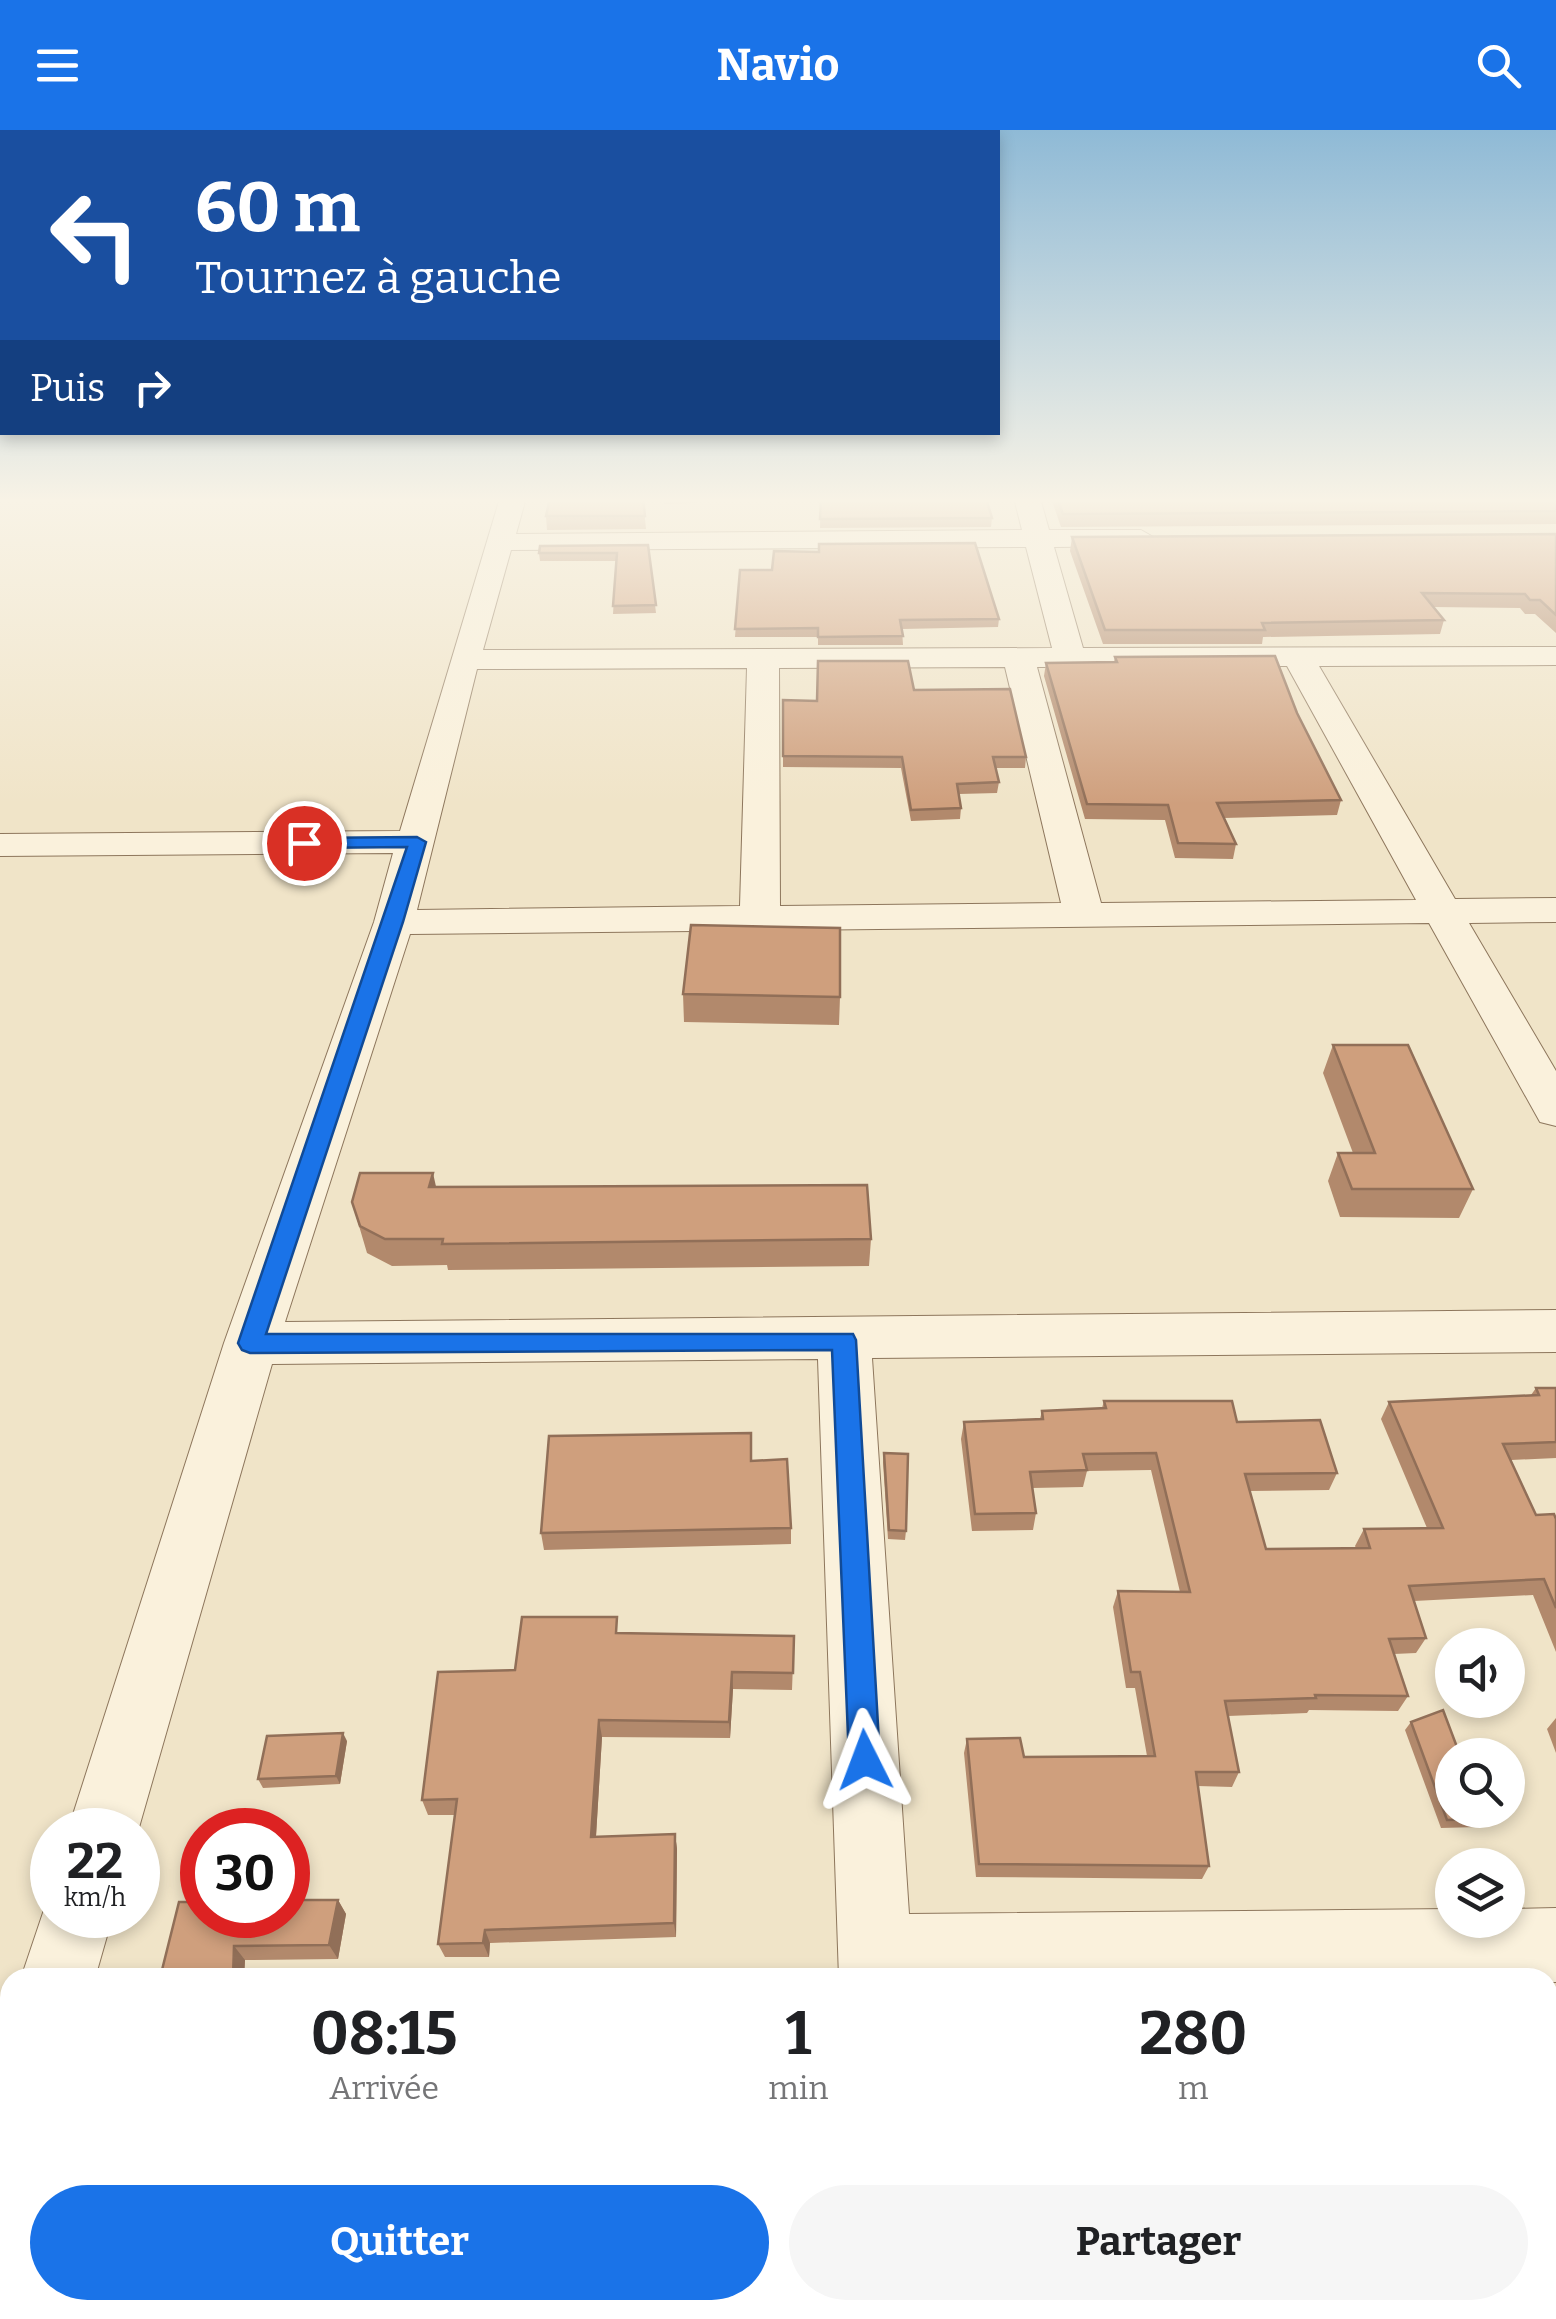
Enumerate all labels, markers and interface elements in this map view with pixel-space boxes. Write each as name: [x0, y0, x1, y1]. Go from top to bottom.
icon: menu: [30, 38, 85, 93]
text: Navio: [717, 38, 839, 92]
icon: search: [1471, 38, 1526, 93]
text: 60 m: [195, 166, 360, 250]
icon: left: [30, 170, 160, 300]
text: Tournez à gauche: [195, 251, 562, 305]
icon: right: [125, 360, 180, 415]
text: Puis: [30, 365, 105, 411]
pin: [262, 801, 347, 886]
icon: arrive: [277, 816, 332, 871]
map controls: [1435, 1628, 1525, 1938]
button: sound: [1435, 1628, 1525, 1718]
position arrow: [813, 1708, 917, 1812]
button: search: [1435, 1738, 1525, 1828]
speed limit sign: 30: [180, 1808, 310, 1938]
text: 22: [67, 1831, 123, 1891]
button: layers: [1435, 1848, 1525, 1938]
text: km/h: [64, 1883, 126, 1913]
text: 08:15: [311, 1998, 458, 2070]
text: 1: [786, 1998, 811, 2070]
text: 280: [1139, 1998, 1247, 2070]
text: Arrivée: [329, 2069, 439, 2107]
text: min: [768, 2069, 829, 2107]
text: m: [1178, 2069, 1209, 2107]
button: Quitter: [30, 2185, 769, 2300]
button: Partager: [789, 2185, 1528, 2300]

